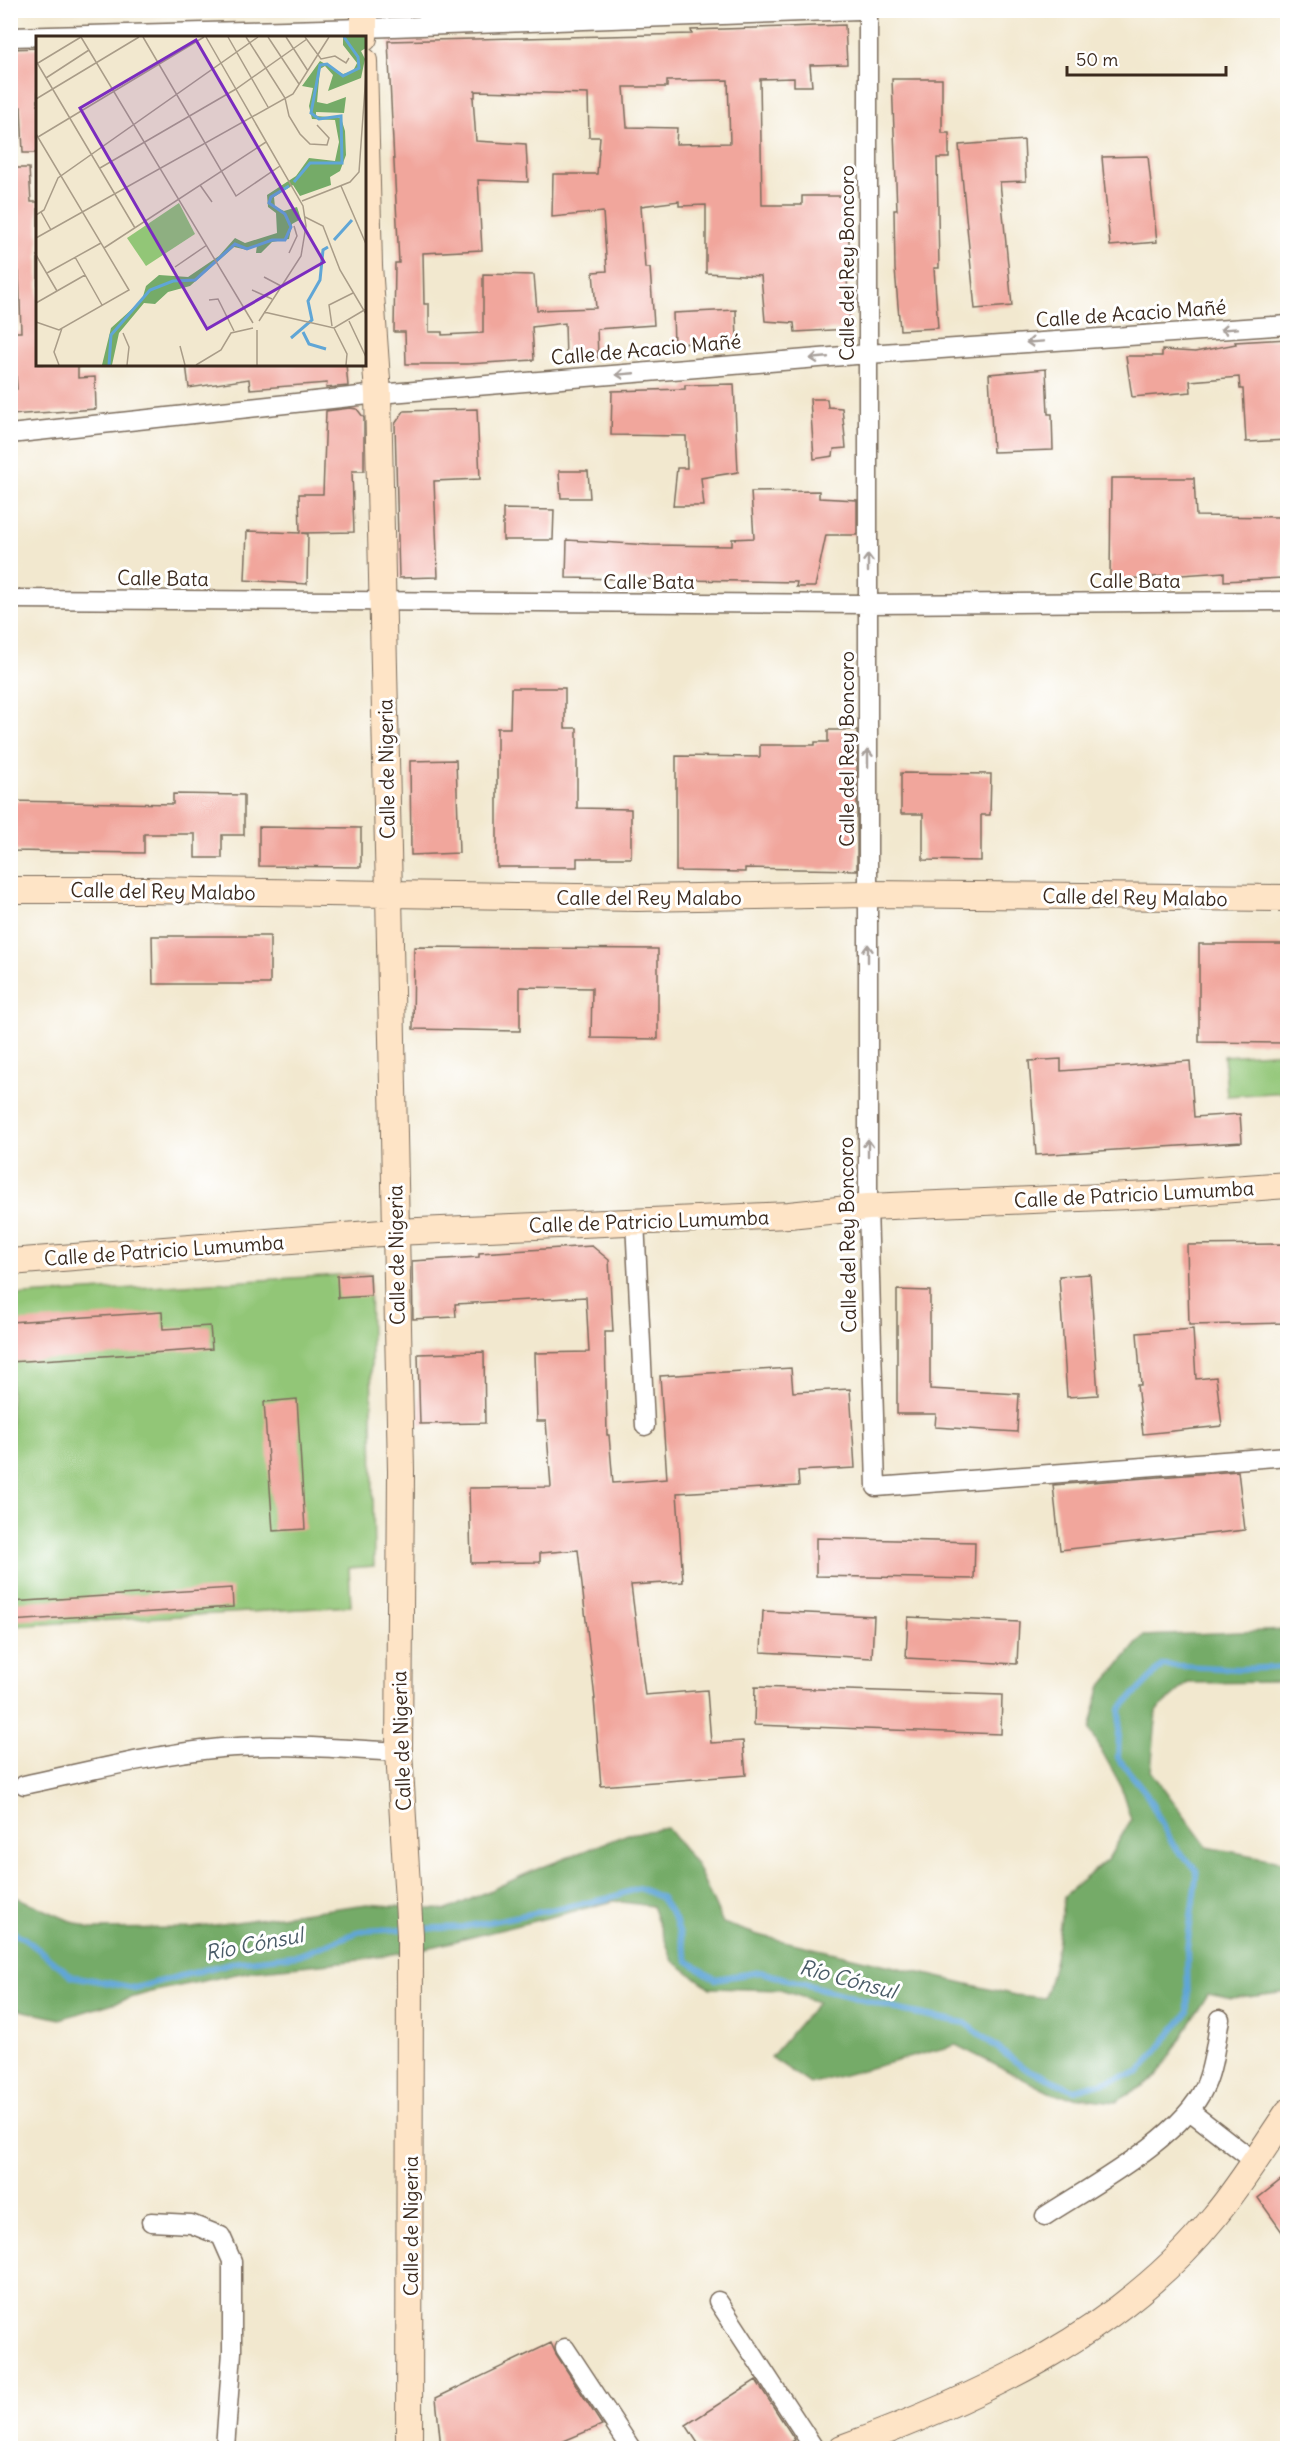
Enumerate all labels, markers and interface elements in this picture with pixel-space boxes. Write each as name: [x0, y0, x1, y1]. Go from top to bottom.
inset map: [36, 36, 366, 366]
scale bar: [1067, 39, 1226, 77]
text: 50 m: [1076, 48, 1118, 71]
street label: Calle del Rey Boncoro: [834, 165, 859, 361]
street label: Calle de Acacio Mañé: [1035, 294, 1227, 332]
one-way arrow: [1220, 324, 1240, 335]
street label: Calle de Acacio Mañé: [550, 328, 742, 370]
one-way arrow: [1025, 337, 1045, 348]
one-way arrow: [810, 352, 830, 363]
one-way arrow: [615, 369, 635, 380]
one-way arrow: [862, 554, 874, 574]
street label: Calle Bata: [117, 565, 209, 591]
street label: Calle Bata: [1089, 568, 1181, 593]
street label: Calle Bata: [603, 569, 695, 594]
street label: Calle del Rey Boncoro: [834, 651, 859, 847]
street label: Calle de Nigeria: [372, 699, 400, 839]
one-way arrow: [862, 749, 874, 769]
street label: Calle del Rey Malabo: [70, 877, 256, 905]
street label: Calle del Rey Malabo: [1042, 883, 1228, 911]
street label: Calle del Rey Malabo: [556, 885, 742, 910]
one-way arrow: [862, 944, 874, 964]
street label: Calle del Rey Boncoro: [833, 1137, 861, 1333]
one-way arrow: [862, 1139, 874, 1159]
street label: Calle de Patricio Lumumba: [1013, 1175, 1255, 1213]
street label: Calle de Nigeria: [382, 1185, 410, 1325]
street label: Calle de Patricio Lumumba: [528, 1204, 770, 1238]
street label: Calle de Patricio Lumumba: [43, 1229, 285, 1271]
street label: Calle de Nigeria: [386, 1670, 416, 1812]
water label: Río Cónsul: [203, 1921, 308, 1967]
water label: Río Cónsul: [797, 1953, 902, 2006]
street label: Calle de Nigeria: [398, 2156, 423, 2296]

